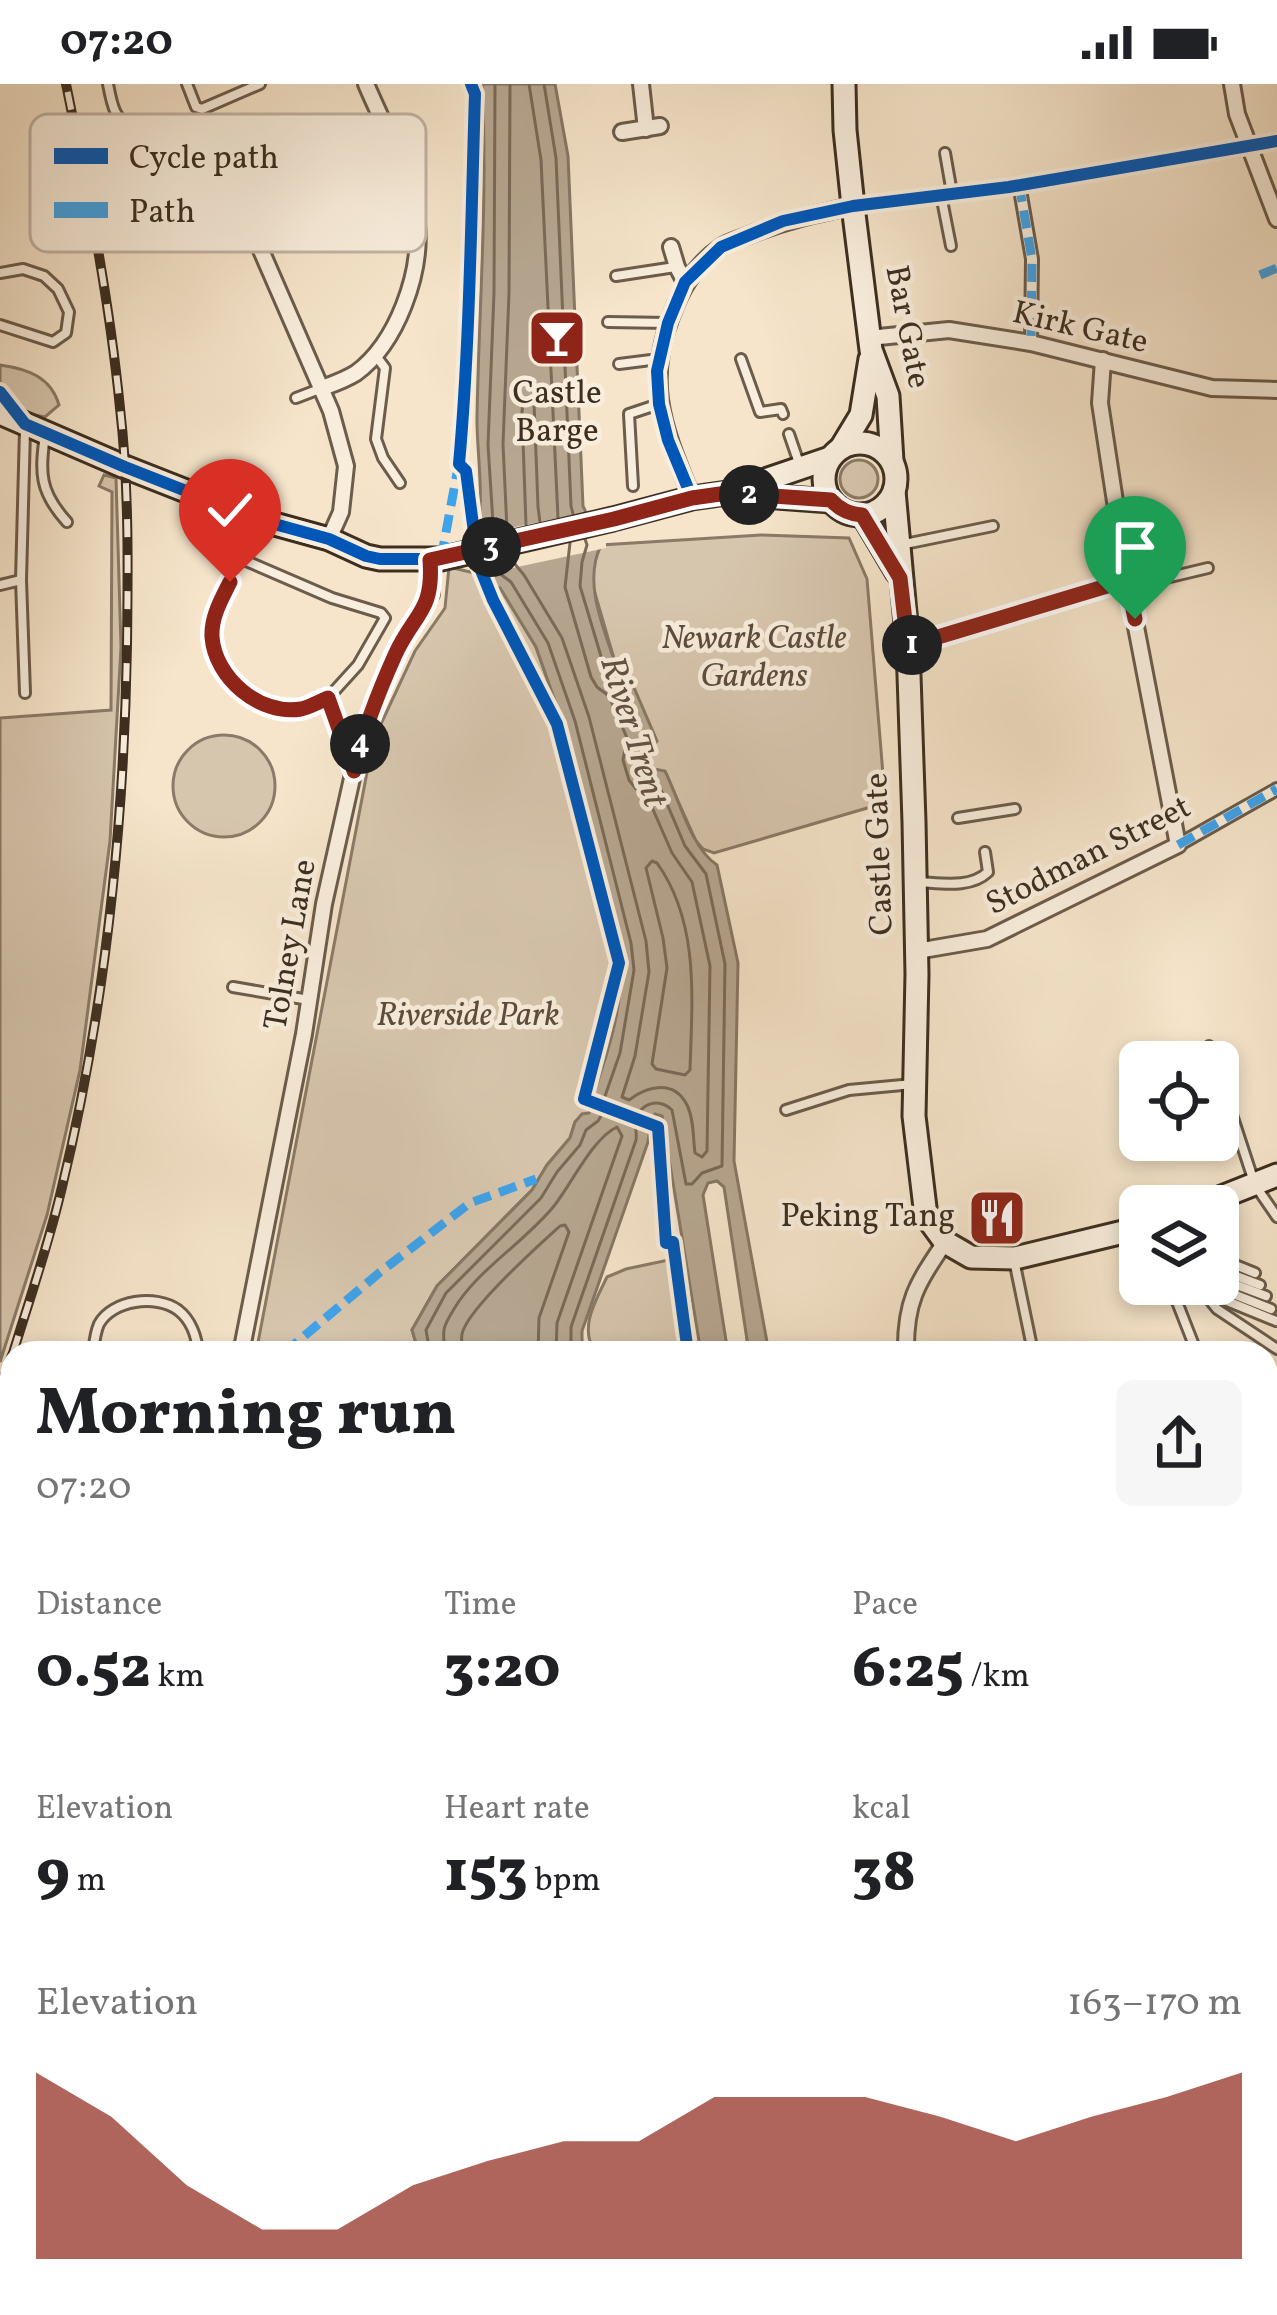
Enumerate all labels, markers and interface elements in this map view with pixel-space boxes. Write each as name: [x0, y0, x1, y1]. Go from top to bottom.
text: 07:20: [60, 11, 173, 74]
legend: [30, 114, 426, 252]
text: Cycle path: [129, 137, 279, 183]
text: Path: [129, 191, 195, 237]
street label: Bar Gate: [872, 262, 940, 392]
street label: Kirk Gate: [1008, 291, 1152, 367]
bar icon: Castle Barge: [526, 307, 588, 369]
place label: Castle Barge: [512, 372, 602, 456]
pin: [179, 459, 281, 582]
pin: 2: [719, 465, 779, 525]
text: 2: [740, 472, 758, 518]
icon: check: [197, 477, 263, 543]
pin: [1084, 496, 1186, 619]
icon: arrive: [1102, 514, 1168, 580]
pin: 3: [461, 517, 521, 577]
text: 3: [483, 524, 499, 570]
pin: 1: [882, 615, 942, 675]
park label: Newark Castle Gardens: [661, 617, 847, 701]
text: 1: [905, 622, 919, 668]
water label: River Trent: [585, 650, 679, 815]
pin: 4: [330, 714, 390, 774]
text: 4: [350, 721, 370, 767]
street label: Castle Gate: [855, 772, 907, 936]
street label: Stodman Street: [979, 786, 1199, 928]
street label: Tolney Lane: [254, 856, 330, 1034]
park label: Riverside Park: [376, 994, 560, 1040]
map controls: [1119, 1041, 1239, 1305]
button: locate: [1119, 1041, 1239, 1161]
button: layers: [1119, 1185, 1239, 1305]
restaurant icon: Peking Tang: [966, 1187, 1028, 1249]
place label: Peking Tang: [780, 1195, 955, 1241]
text: Morning run: [36, 1370, 457, 1462]
button: share: [1116, 1380, 1242, 1506]
text: 07:20: [36, 1461, 132, 1515]
text: Distance: [36, 1583, 162, 1629]
text: Time: [444, 1583, 516, 1629]
text: Pace: [852, 1583, 918, 1629]
text: 0.52: [36, 1629, 151, 1712]
text: 3:20: [444, 1629, 561, 1712]
text: 6:25: [852, 1629, 964, 1712]
text: km: [151, 1655, 205, 1701]
text: /km: [964, 1655, 1030, 1701]
text: Elevation: [36, 1787, 173, 1833]
text: Heart rate: [444, 1787, 590, 1833]
text: kcal: [852, 1787, 911, 1833]
text: 9: [36, 1833, 70, 1916]
text: 153: [444, 1833, 528, 1916]
text: 38: [852, 1833, 916, 1916]
text: m: [70, 1859, 106, 1905]
text: bpm: [528, 1859, 601, 1905]
text: Elevation: [36, 1977, 198, 2031]
text: 163–170 m: [1067, 1977, 1242, 2031]

